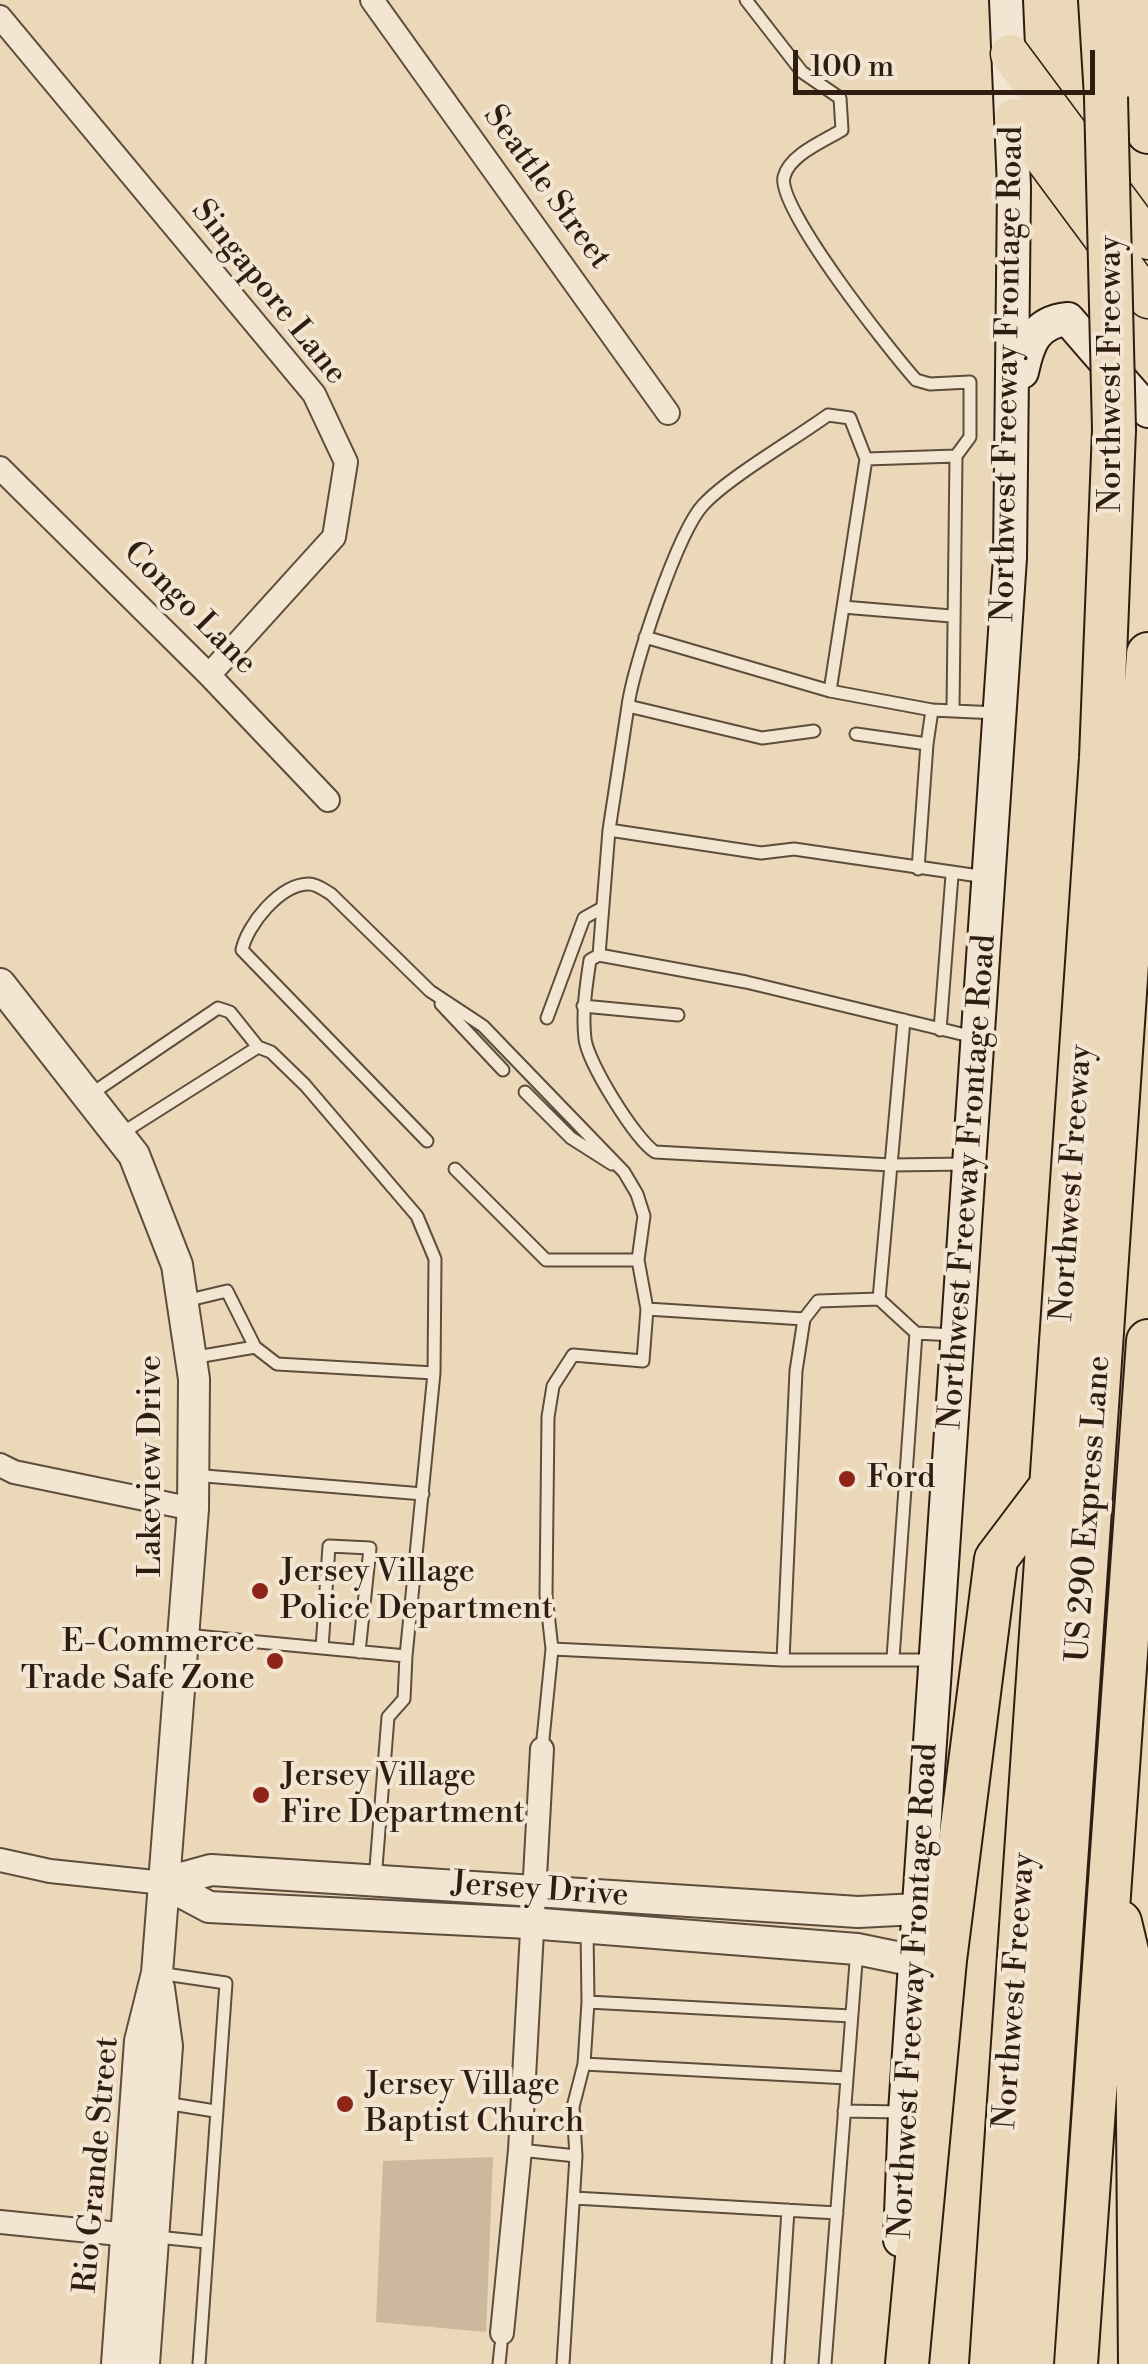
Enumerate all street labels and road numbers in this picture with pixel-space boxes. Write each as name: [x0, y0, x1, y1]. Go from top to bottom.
street label: Seattle Street: [474, 99, 618, 277]
street label: Northwest Freeway Frontage Road: [985, 126, 1033, 622]
street label: Singapore Lane: [182, 193, 354, 393]
street label: Northwest Freeway: [1093, 235, 1131, 513]
street label: Congo Lane: [114, 534, 264, 684]
street label: Northwest Freeway Frontage Road: [933, 933, 1005, 1431]
street label: Northwest Freeway: [1044, 1043, 1102, 1323]
street label: US 290 Express Lane: [1060, 1354, 1120, 1664]
street label: Lakeview Drive: [133, 1355, 171, 1577]
street label: Northwest Freeway Frontage Road: [883, 1742, 947, 2240]
street label: Northwest Freeway: [987, 1851, 1045, 2131]
street label: Jersey Drive: [450, 1866, 630, 1916]
street label: Rio Grande Street: [68, 2035, 128, 2295]

